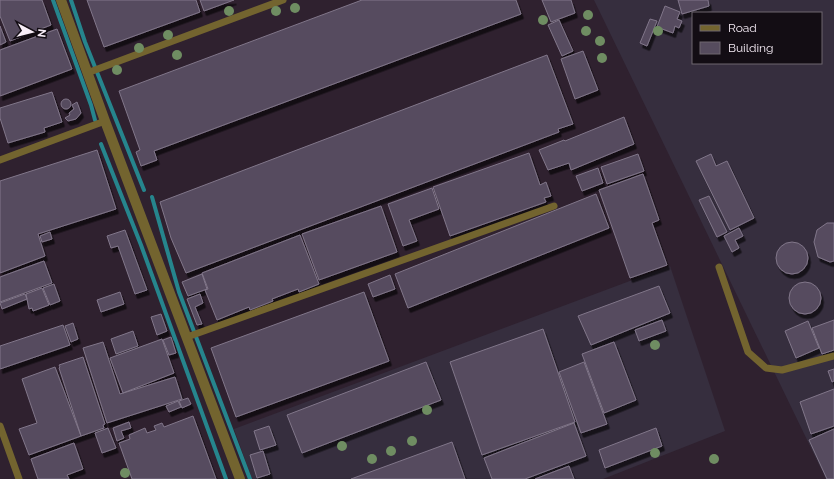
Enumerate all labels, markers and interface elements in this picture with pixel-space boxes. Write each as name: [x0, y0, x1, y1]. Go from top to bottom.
north arrow: [12, 12, 52, 52]
legend: [692, 12, 822, 64]
text: Road: [728, 21, 757, 35]
text: N: [34, 28, 48, 38]
text: Building: [728, 41, 774, 55]

